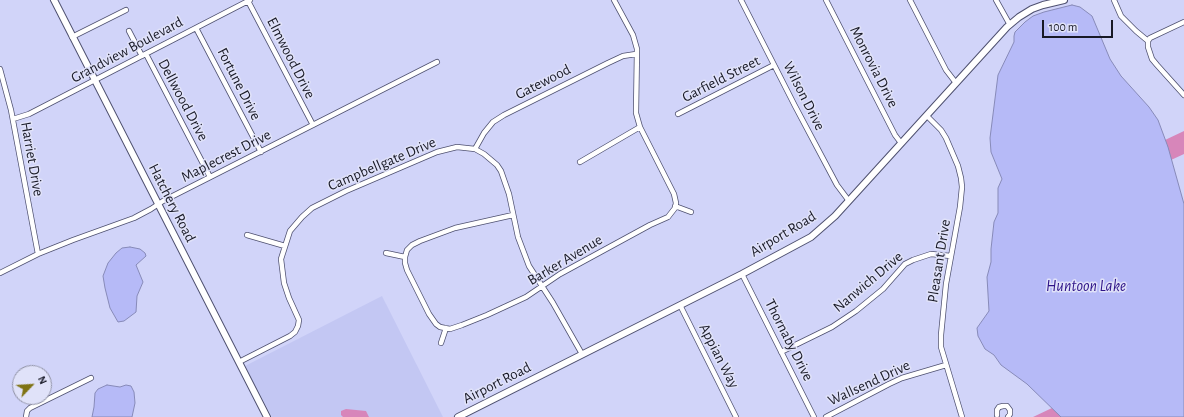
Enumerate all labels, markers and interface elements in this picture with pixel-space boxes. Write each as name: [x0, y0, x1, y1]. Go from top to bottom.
scale bar: [1044, 12, 1115, 38]
street label: Grandview Boulevard: [68, 13, 186, 87]
street label: Elmwood Drive: [263, 14, 319, 102]
text: 100 m: [1049, 21, 1077, 33]
street label: Monrovia Drive: [846, 23, 902, 111]
street label: Fortune Drive: [213, 45, 265, 123]
street label: Garfield Street: [679, 52, 763, 106]
street label: Dellwood Drive: [154, 56, 212, 144]
street label: Wilson Drive: [779, 59, 829, 133]
street label: Gatewood: [512, 60, 574, 104]
street label: Harriet Drive: [17, 120, 47, 198]
street label: Maplecrest Drive: [178, 126, 274, 186]
street label: Campbellgate Drive: [325, 133, 439, 195]
street label: Hatchery Road: [145, 161, 199, 245]
street label: Airport Road: [747, 207, 819, 261]
street label: Pleasant Drive: [924, 218, 954, 304]
street label: Barker Avenue: [524, 231, 606, 289]
street label: Nanwich Drive: [830, 248, 906, 316]
water label: Huntoon Lake: [1046, 276, 1126, 296]
street label: Thornaby Drive: [761, 296, 817, 384]
street label: Appian Way: [695, 321, 743, 391]
street label: Wallsend Drive: [825, 356, 913, 410]
street label: Airport Road: [460, 358, 534, 408]
north arrow: [12, 365, 52, 405]
text: N: [36, 374, 49, 386]

